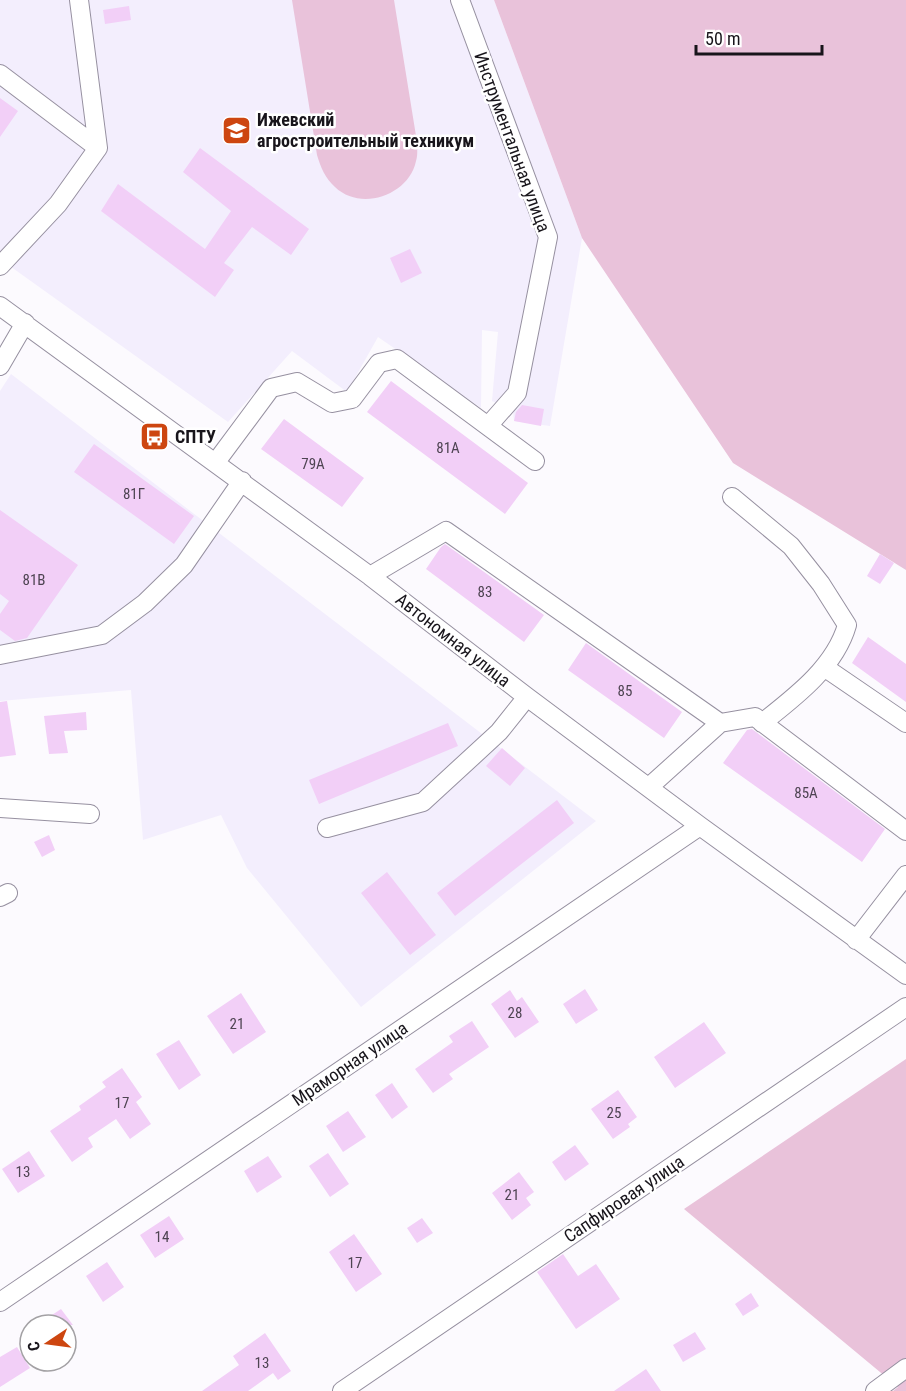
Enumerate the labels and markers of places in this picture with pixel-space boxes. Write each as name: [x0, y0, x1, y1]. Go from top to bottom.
place label: Ижевский агростроительный техникум: [257, 109, 474, 151]
school or university icon: Ижевский агростроительный техникум: [220, 114, 252, 146]
bus stop icon: СПТУ: [138, 421, 170, 453]
place label: СПТУ: [175, 426, 216, 447]

